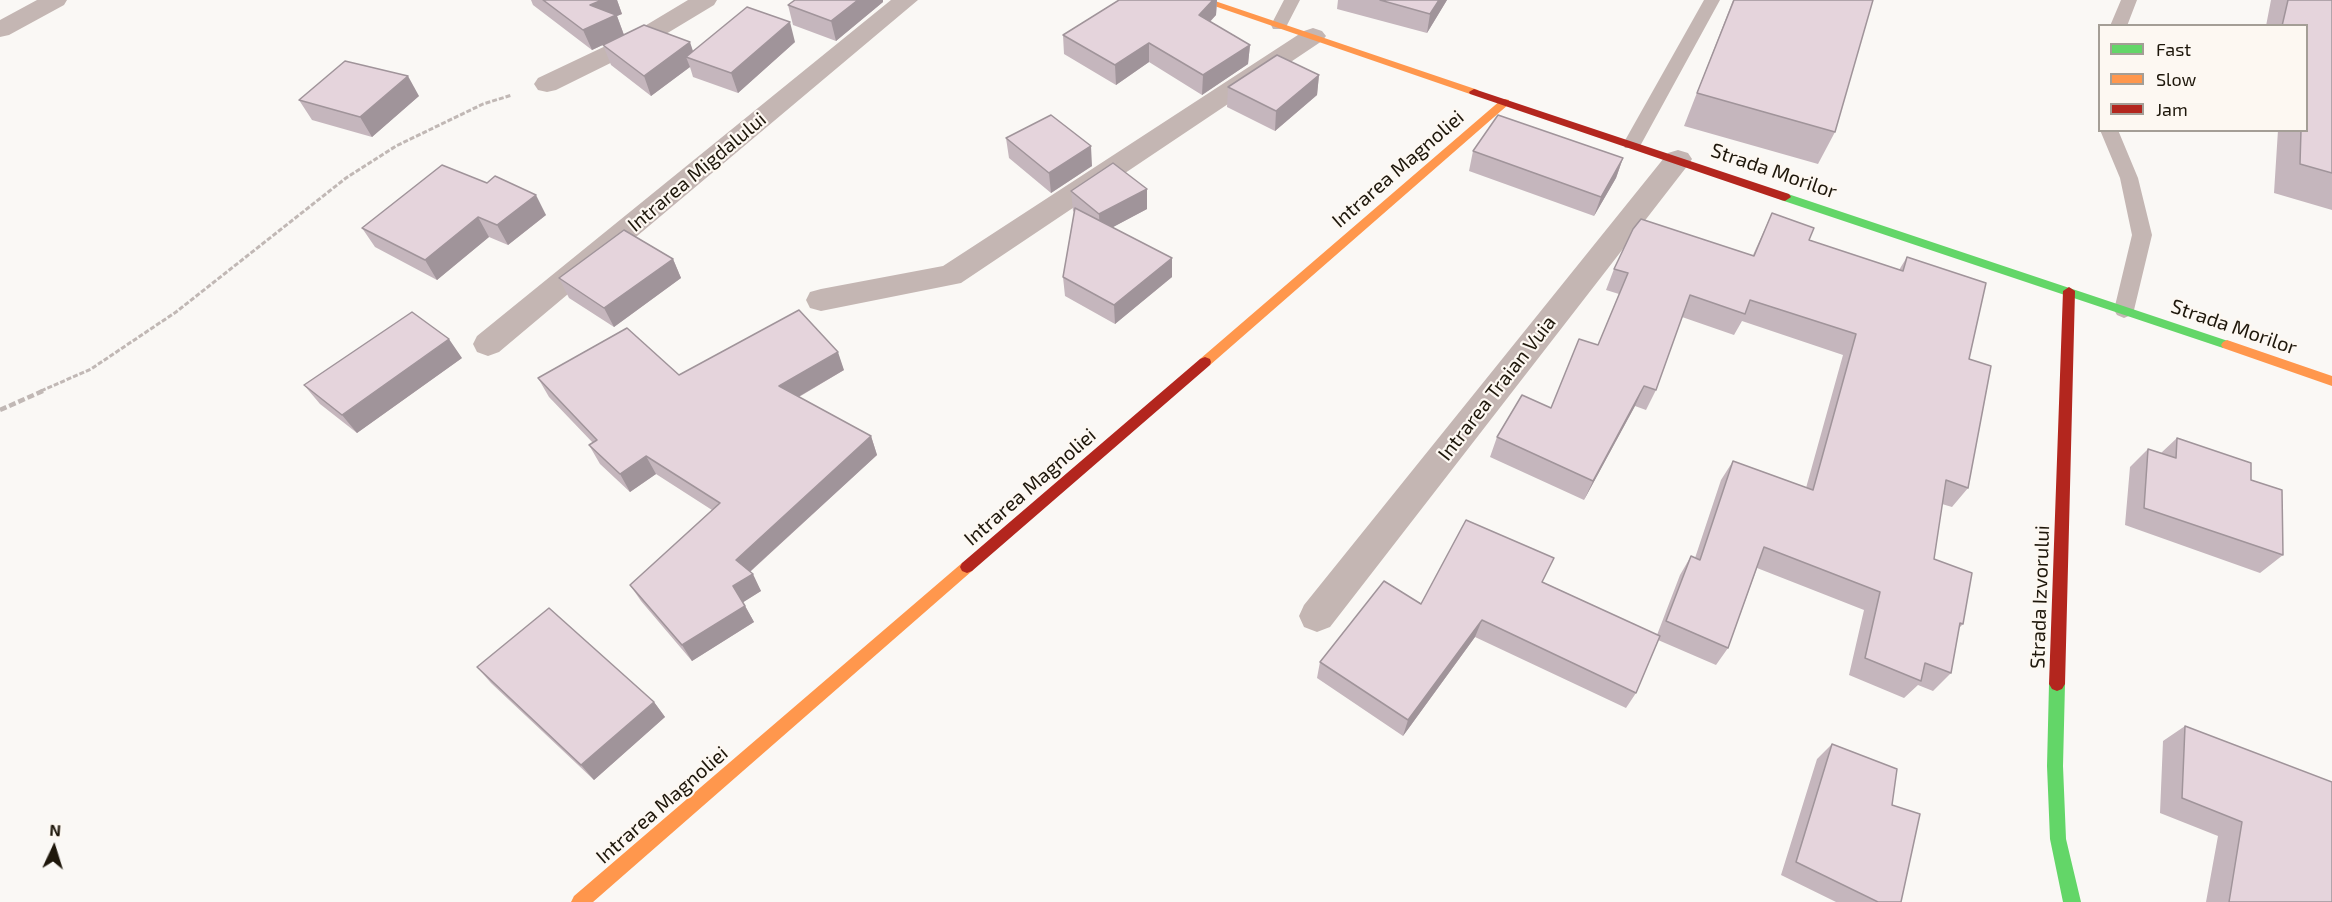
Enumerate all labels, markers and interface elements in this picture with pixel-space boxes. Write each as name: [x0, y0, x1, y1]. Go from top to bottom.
legend: [2098, 24, 2308, 132]
text: Fast: [2156, 38, 2191, 60]
text: Slow: [2156, 68, 2196, 90]
text: Jam: [2156, 98, 2188, 120]
street label: Intrarea Magnoliei: [1327, 105, 1469, 233]
street label: Intrarea Migdalului: [623, 107, 771, 237]
street label: Strada Morilor: [1708, 138, 1840, 204]
street label: Strada Morilor: [2168, 294, 2300, 360]
street label: Intrarea Traian Vuia: [1433, 311, 1561, 465]
street label: Intrarea Magnoliei: [959, 423, 1101, 551]
street label: Strada Izvorului: [2026, 525, 2054, 669]
street label: Intrarea Magnoliei: [591, 741, 733, 869]
north arrow: [24, 818, 84, 878]
text: N: [49, 820, 62, 839]

